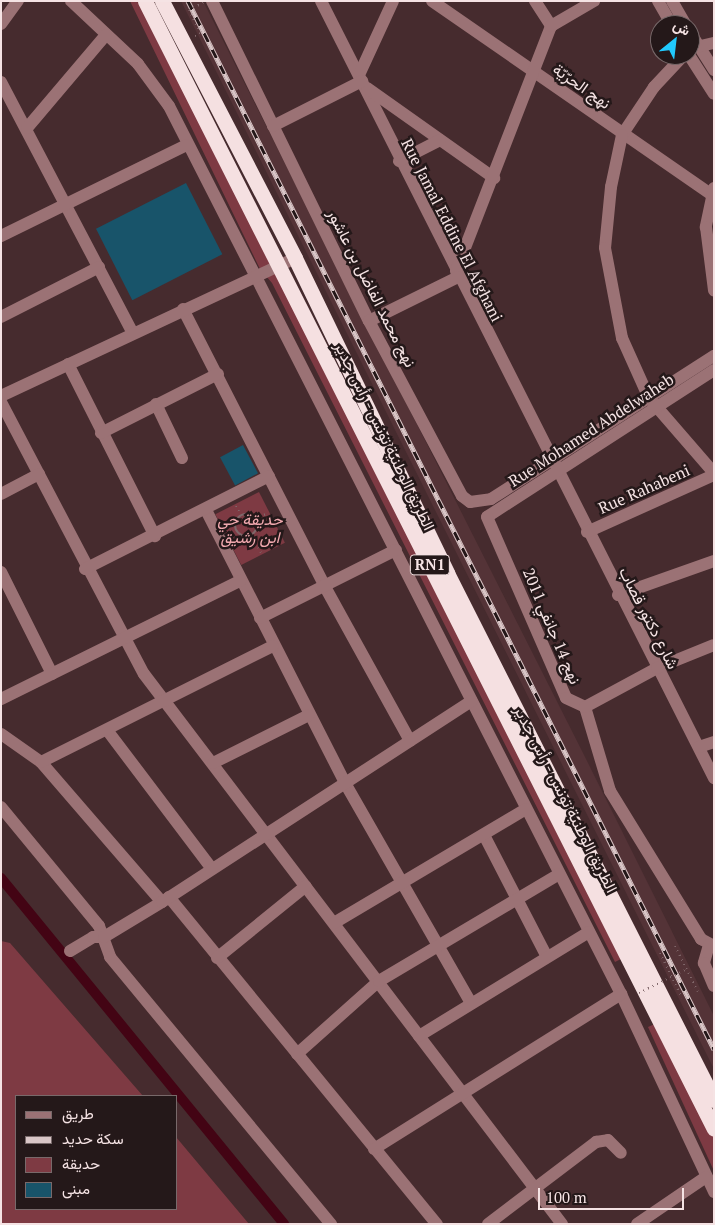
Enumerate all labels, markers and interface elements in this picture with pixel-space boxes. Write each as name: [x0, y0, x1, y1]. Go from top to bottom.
north arrow: [650, 15, 700, 65]
text: ش: [670, 15, 694, 40]
street label: نهج الحرّيّة: [549, 59, 615, 113]
street label: Rue Jamal Eddine El Afghani: [397, 135, 507, 325]
street label: نهج محمد الفاضل بن عاشور: [324, 206, 420, 370]
street label: الطريق الوطنية تونس - رأس جدير: [331, 338, 439, 534]
street label: Rue Mohamed Abdelwaheb: [505, 369, 677, 491]
street label: Rue Rahabeni: [595, 460, 693, 518]
park label: حديقة حي ابن رشيق: [217, 509, 283, 547]
road number: RN1: [409, 552, 451, 578]
street label: شارع دكتور قصاب: [615, 564, 683, 672]
street label: نهج 14 جانفي 2011: [519, 565, 585, 687]
street label: الطريق الوطنية تونس - رأس جدير: [510, 702, 622, 896]
legend: [15, 1095, 178, 1210]
text: طريق: [62, 1103, 94, 1123]
text: سكة حديد: [62, 1128, 124, 1148]
text: حديقة: [62, 1153, 100, 1173]
text: مبنى: [62, 1178, 90, 1198]
scale bar: [540, 1178, 686, 1210]
text: 100 m: [546, 1187, 587, 1207]

